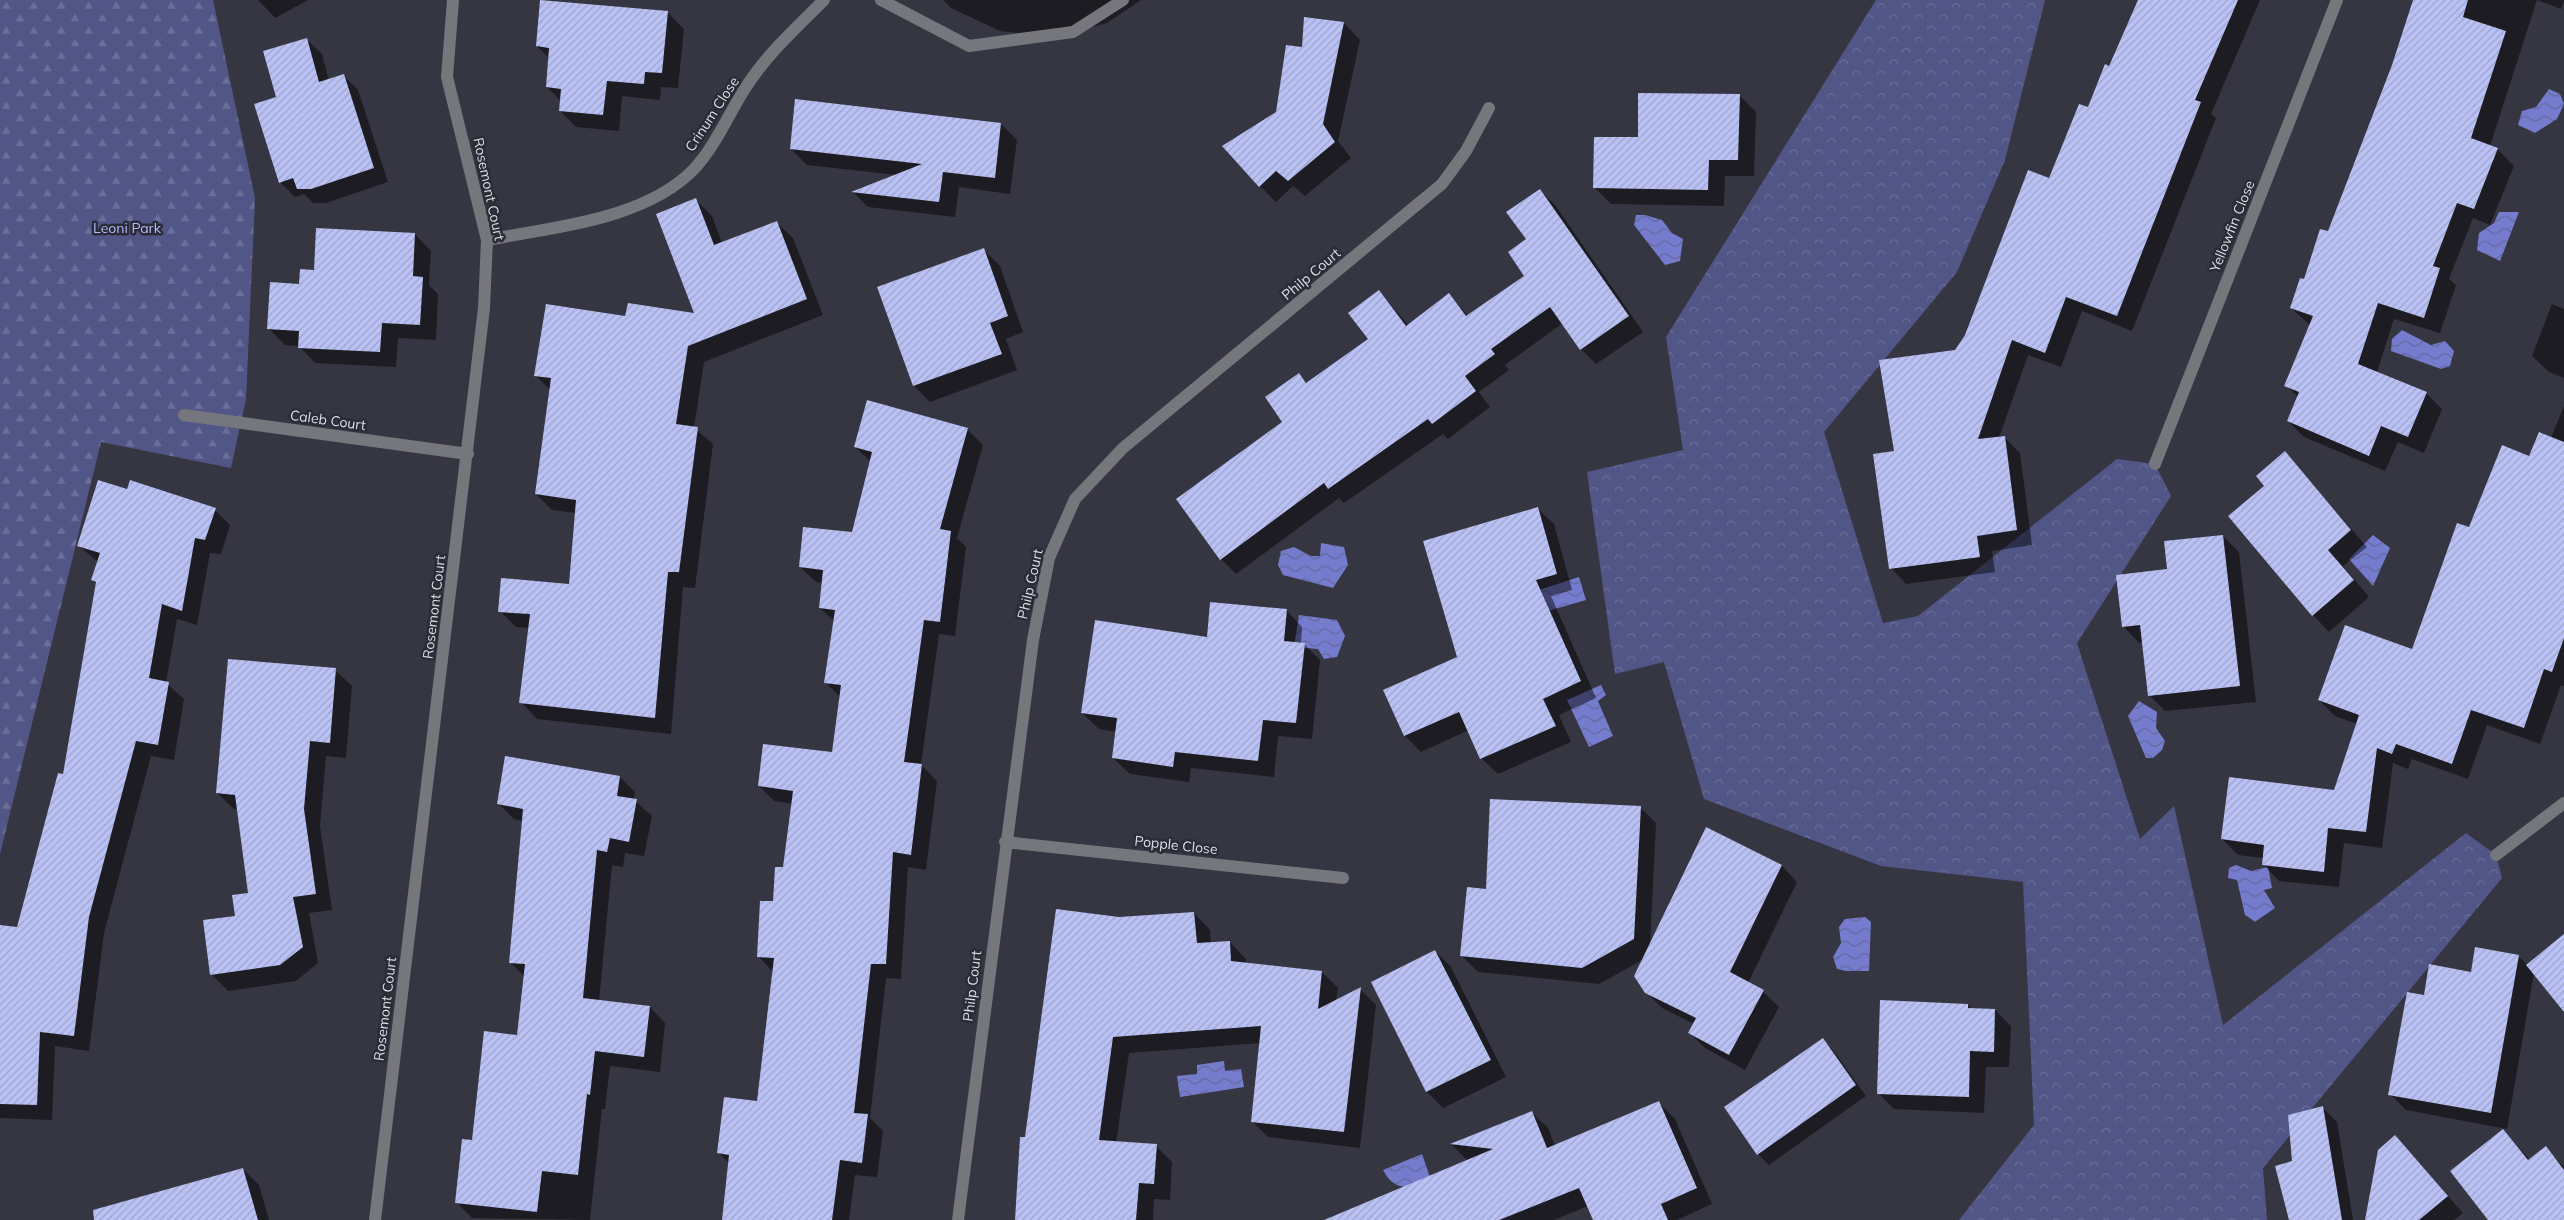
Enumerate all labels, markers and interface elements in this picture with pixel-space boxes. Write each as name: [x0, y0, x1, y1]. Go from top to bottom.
street label: Crinum Close: [681, 73, 743, 155]
street label: Rosemont Court: [469, 136, 509, 242]
street label: Yellowfin Close: [2205, 178, 2259, 275]
park label: Leoni Park: [93, 219, 162, 237]
street label: Philp Court: [1278, 244, 1344, 304]
street label: Caleb Court: [289, 406, 367, 434]
street label: Philp Court: [1013, 547, 1047, 621]
street label: Rosemont Court: [419, 554, 449, 660]
street label: Popple Close: [1133, 832, 1219, 858]
street label: Philp Court: [959, 949, 985, 1023]
street label: Rosemont Court: [370, 956, 400, 1062]

